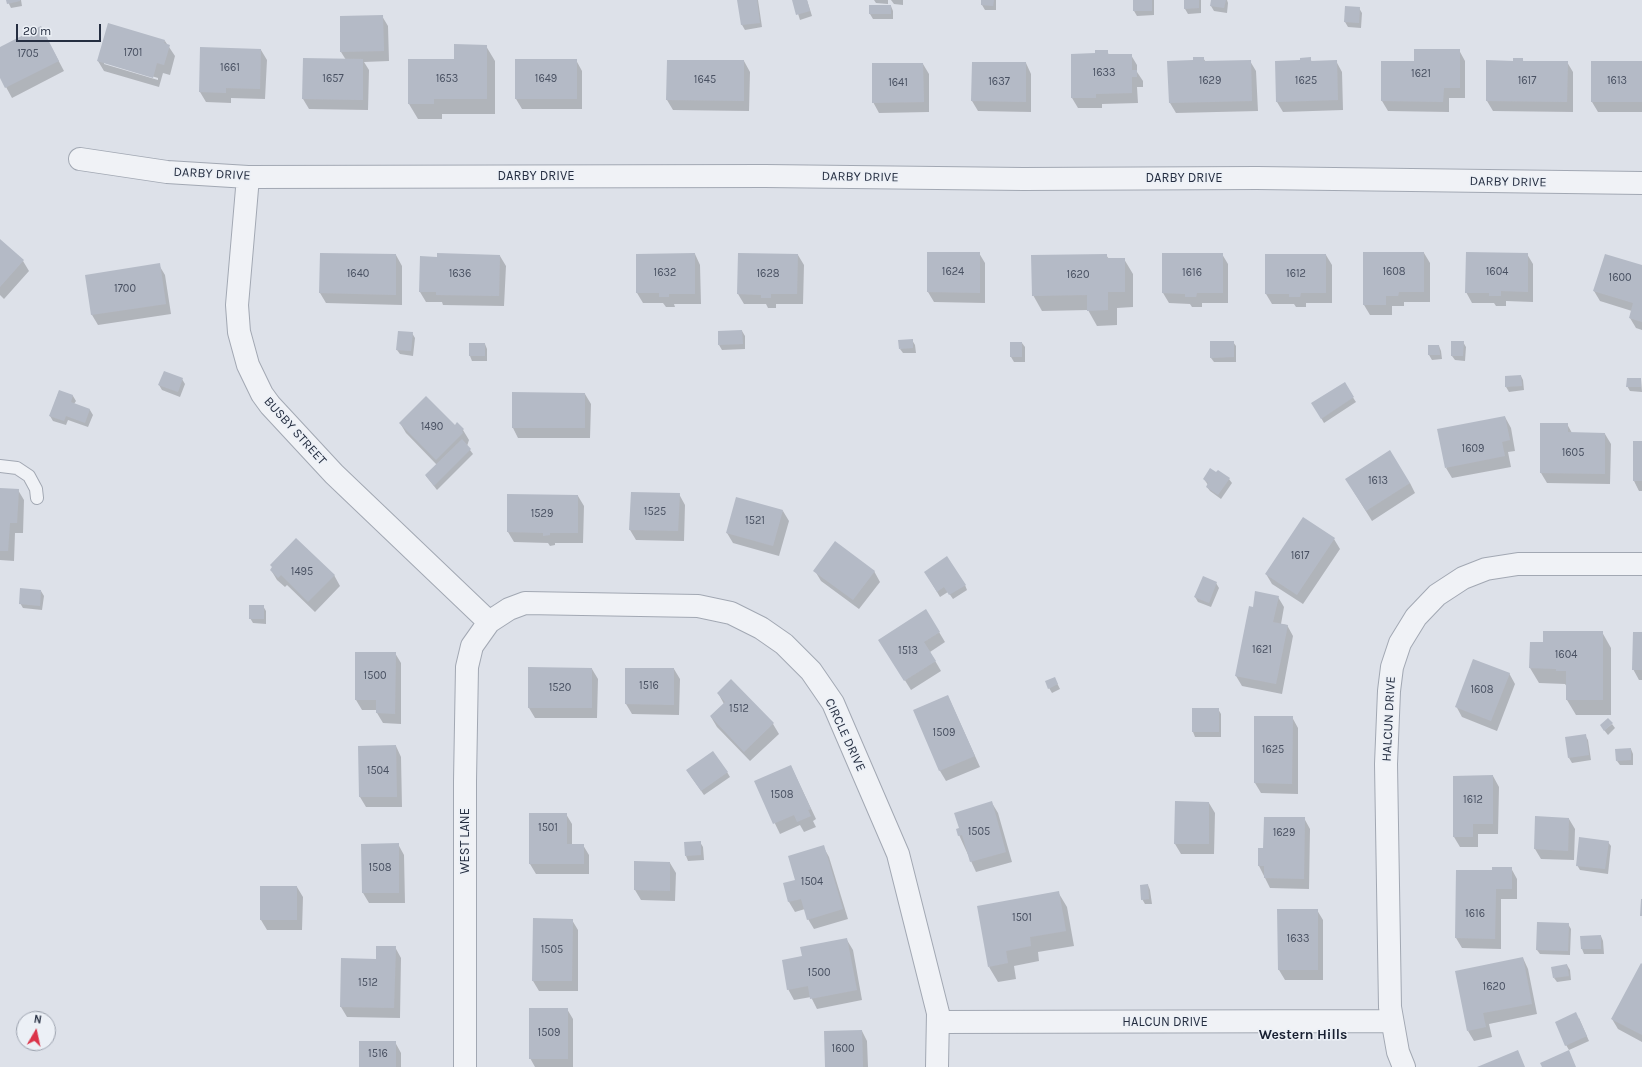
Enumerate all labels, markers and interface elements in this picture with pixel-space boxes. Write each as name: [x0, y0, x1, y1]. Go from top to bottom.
scale bar: [18, 16, 103, 42]
text: 20 m: [23, 24, 51, 38]
house number: 1701: [124, 46, 142, 60]
house number: 1705: [17, 47, 39, 61]
house number: 1661: [220, 61, 240, 75]
house number: 1633: [1093, 66, 1115, 80]
house number: 1621: [1411, 67, 1431, 81]
house number: 1657: [322, 72, 344, 86]
house number: 1653: [436, 72, 458, 86]
house number: 1649: [535, 72, 557, 86]
house number: 1645: [694, 73, 716, 87]
house number: 1629: [1199, 74, 1221, 88]
house number: 1625: [1295, 74, 1317, 88]
house number: 1617: [1518, 74, 1536, 88]
house number: 1613: [1607, 74, 1627, 88]
house number: 1637: [988, 75, 1010, 89]
house number: 1641: [888, 76, 908, 90]
street label: DARBY DRIVE: [173, 164, 251, 184]
street label: DARBY DRIVE: [497, 168, 575, 184]
street label: DARBY DRIVE: [821, 169, 899, 185]
street label: DARBY DRIVE: [1145, 170, 1223, 186]
street label: DARBY DRIVE: [1469, 174, 1547, 190]
house number: 1624: [942, 265, 964, 279]
house number: 1608: [1382, 265, 1406, 279]
house number: 1604: [1486, 265, 1508, 279]
house number: 1632: [654, 266, 676, 280]
house number: 1616: [1182, 266, 1202, 280]
house number: 1640: [347, 267, 369, 281]
house number: 1636: [449, 267, 471, 281]
house number: 1628: [756, 267, 780, 281]
house number: 1612: [1286, 267, 1306, 281]
house number: 1620: [1067, 268, 1089, 282]
house number: 1600: [1609, 271, 1631, 285]
house number: 1700: [114, 282, 136, 296]
street label: BUSBY STREET: [260, 394, 330, 468]
house number: 1490: [421, 420, 443, 434]
house number: 1609: [1462, 442, 1484, 456]
house number: 1605: [1562, 446, 1584, 460]
house number: 1613: [1368, 474, 1388, 488]
house number: 1525: [644, 505, 666, 519]
house number: 1529: [531, 507, 553, 521]
house number: 1521: [745, 514, 765, 528]
house number: 1617: [1291, 549, 1309, 563]
house number: 1495: [291, 565, 313, 579]
house number: 1621: [1252, 643, 1272, 657]
house number: 1513: [898, 644, 918, 658]
house number: 1604: [1555, 648, 1577, 662]
house number: 1500: [364, 669, 386, 683]
street label: HALCUN DRIVE: [1379, 676, 1399, 762]
house number: 1516: [639, 679, 659, 693]
house number: 1520: [549, 681, 571, 695]
house number: 1608: [1470, 683, 1494, 697]
street label: CIRCLE DRIVE: [821, 696, 869, 774]
house number: 1512: [729, 702, 749, 716]
house number: 1509: [933, 726, 955, 740]
house number: 1625: [1262, 743, 1284, 757]
house number: 1504: [367, 764, 389, 778]
house number: 1508: [770, 788, 794, 802]
house number: 1612: [1463, 793, 1483, 807]
street label: WEST LANE: [457, 808, 473, 874]
house number: 1501: [538, 821, 558, 835]
house number: 1505: [968, 825, 990, 839]
house number: 1629: [1273, 826, 1295, 840]
house number: 1508: [368, 861, 392, 875]
house number: 1504: [801, 875, 823, 889]
house number: 1616: [1465, 907, 1485, 921]
house number: 1501: [1012, 911, 1032, 925]
house number: 1633: [1287, 932, 1309, 946]
house number: 1505: [541, 943, 563, 957]
house number: 1500: [808, 966, 830, 980]
house number: 1512: [358, 976, 378, 990]
house number: 1620: [1483, 980, 1505, 994]
north arrow: [16, 1011, 56, 1051]
text: N: [33, 1013, 43, 1027]
street label: HALCUN DRIVE: [1122, 1014, 1208, 1030]
house number: 1509: [538, 1026, 560, 1040]
district label: Western Hills: [1259, 1027, 1347, 1043]
house number: 1600: [832, 1042, 854, 1056]
house number: 1516: [368, 1047, 388, 1061]

